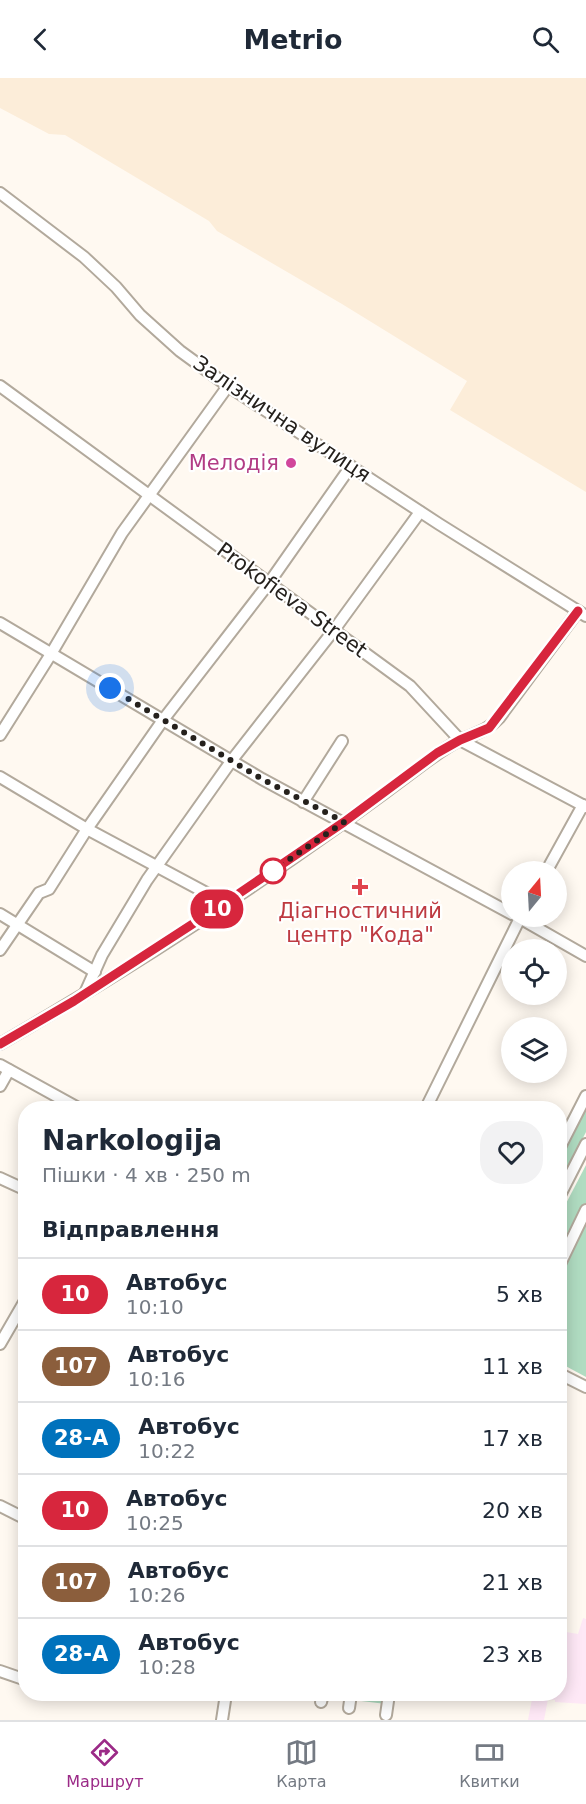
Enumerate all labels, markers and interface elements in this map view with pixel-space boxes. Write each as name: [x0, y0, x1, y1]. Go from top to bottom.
icon: back: [24, 23, 57, 56]
icon: search: [529, 23, 562, 56]
text: Metrio: [243, 24, 343, 55]
street label: Залізнична вулиця: [189, 351, 375, 487]
place label: Мелодія: [189, 451, 279, 475]
marker: Мелодія: [284, 456, 298, 470]
street label: Prokofieva Street: [212, 538, 372, 662]
your location: [95, 673, 125, 703]
unlabelled marker: [260, 858, 286, 884]
north arrow: [501, 861, 567, 927]
map controls: [501, 861, 567, 1083]
marker: Діагностичний центр "Кода": [351, 878, 369, 896]
line badge: 10: [190, 890, 244, 928]
text: 10: [202, 897, 232, 921]
place label: Діагностичний центр "Кода": [278, 899, 442, 947]
button: locate: [501, 939, 567, 1005]
button: layers: [501, 1017, 567, 1083]
button: heart: [480, 1121, 543, 1184]
text: Narkologija: [42, 1124, 222, 1157]
text: Пішки · 4 хв · 250 m: [42, 1163, 251, 1187]
text: Відправлення: [42, 1217, 219, 1242]
text: Автобус: [126, 1270, 228, 1295]
text: 10: [60, 1282, 90, 1306]
text: 5 хв: [496, 1282, 543, 1307]
text: 10:10: [126, 1295, 184, 1319]
text: Автобус: [128, 1342, 229, 1367]
text: 107: [54, 1354, 98, 1378]
text: 11 хв: [482, 1354, 543, 1379]
text: 10:16: [128, 1367, 185, 1391]
text: Автобус: [138, 1414, 240, 1439]
text: 28-А: [54, 1426, 108, 1450]
text: 17 хв: [482, 1426, 543, 1451]
text: 10:22: [138, 1439, 196, 1463]
text: Автобус: [126, 1486, 228, 1511]
text: 10: [60, 1498, 90, 1522]
text: 20 хв: [482, 1498, 543, 1523]
text: 10:25: [126, 1511, 184, 1535]
text: Автобус: [128, 1558, 229, 1583]
text: 107: [54, 1570, 98, 1594]
text: 21 хв: [482, 1570, 543, 1595]
text: 10:26: [128, 1583, 185, 1607]
text: Автобус: [138, 1630, 240, 1655]
text: 28-А: [54, 1642, 108, 1666]
text: 23 хв: [482, 1642, 543, 1667]
text: 10:28: [138, 1655, 196, 1679]
tab: Маршрут: [66, 1736, 144, 1791]
tab: Карта: [276, 1736, 327, 1791]
tab: Квитки: [459, 1736, 520, 1791]

